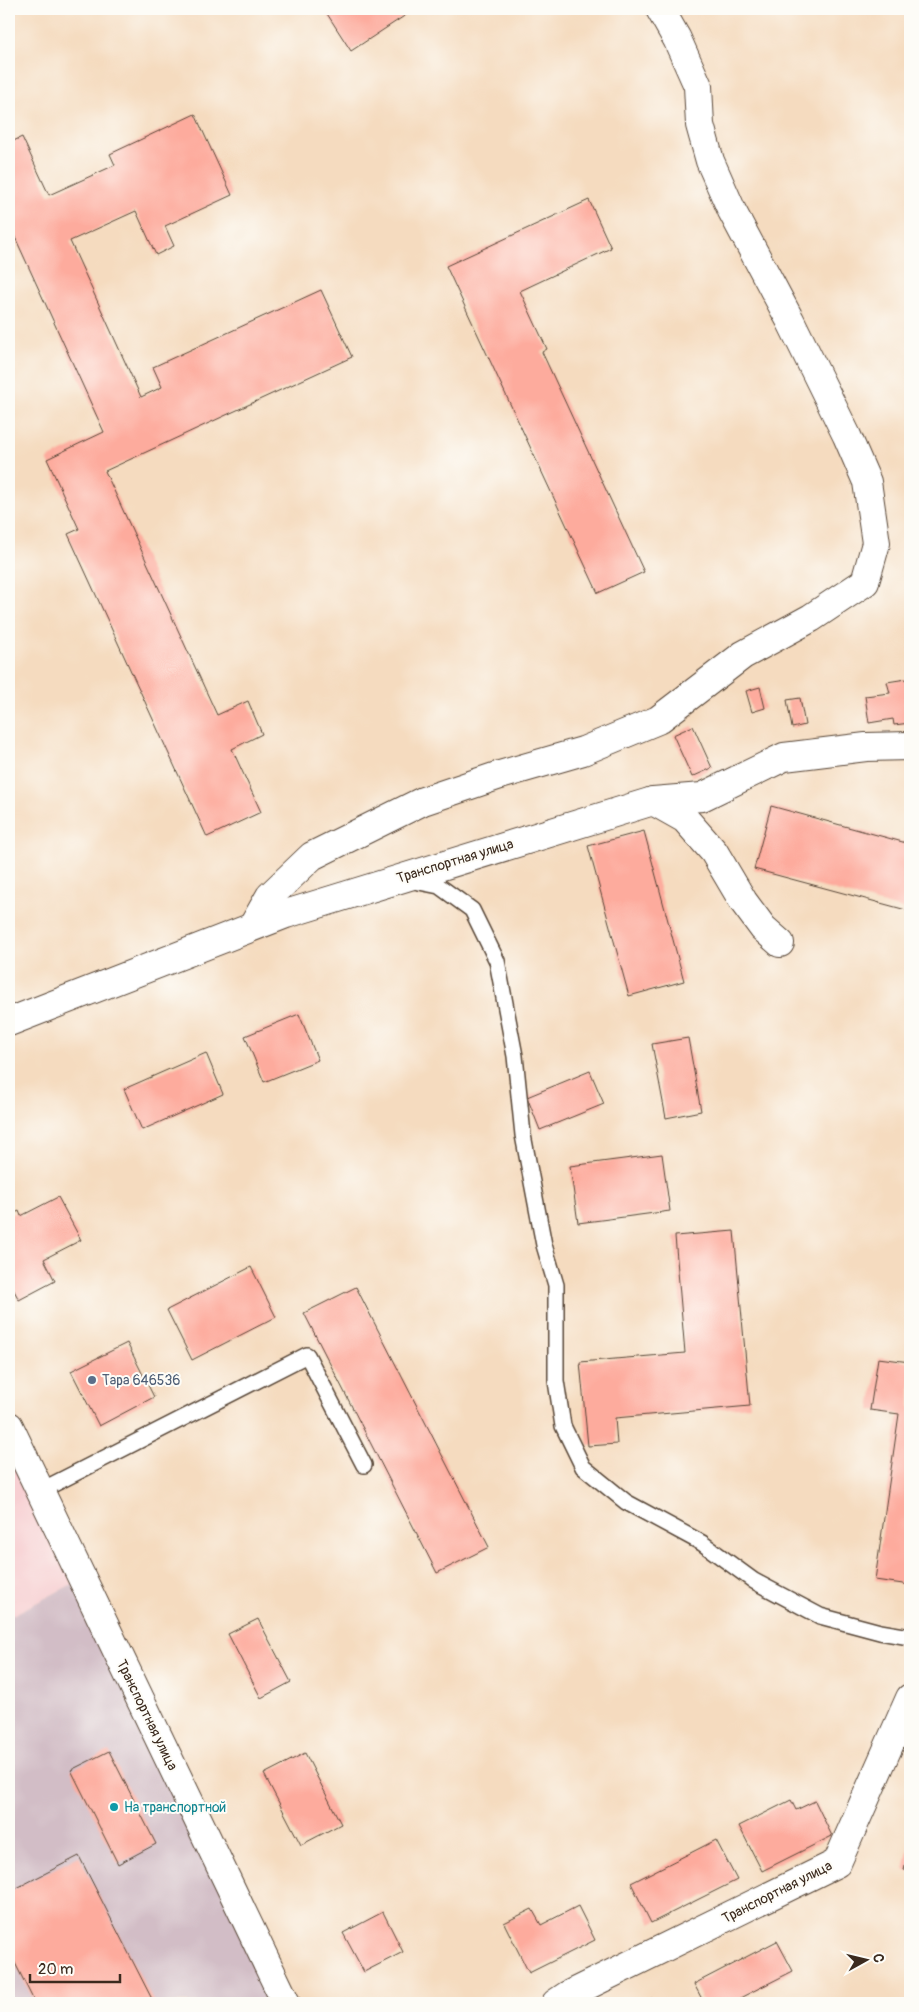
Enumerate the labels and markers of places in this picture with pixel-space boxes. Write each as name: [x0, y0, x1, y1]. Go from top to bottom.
place label: Тара 646536: [102, 1372, 180, 1389]
marker: Тара 646536: [86, 1374, 98, 1386]
place label: На транспортной: [124, 1799, 226, 1816]
marker: На транспортной: [108, 1801, 120, 1813]

